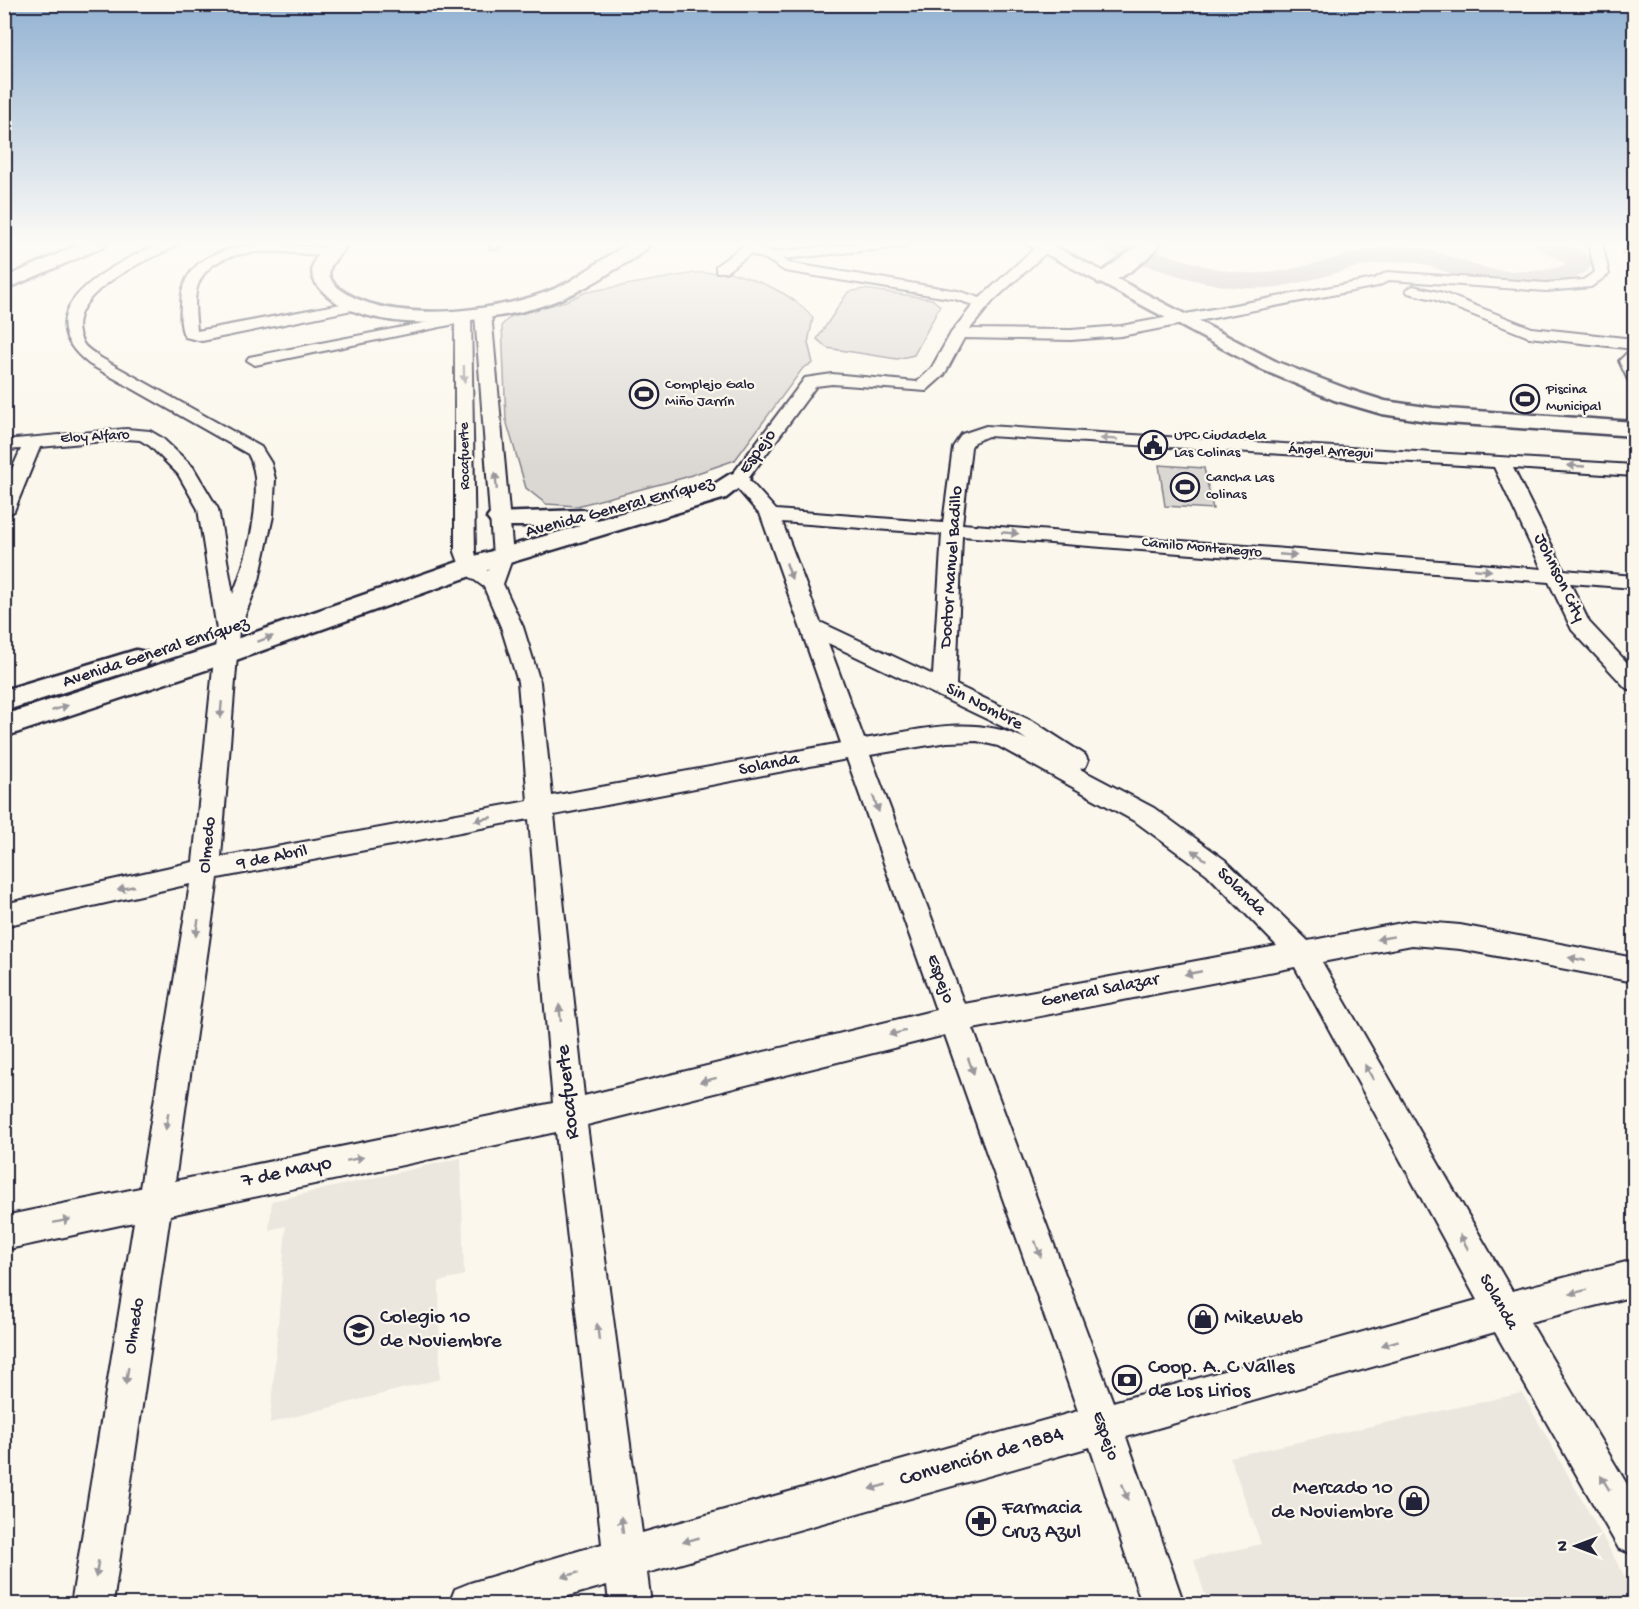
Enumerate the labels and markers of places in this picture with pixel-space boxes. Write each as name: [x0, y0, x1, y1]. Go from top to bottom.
place label: Complejo Galo Miño Jarrín: [665, 376, 755, 411]
sports icon: Complejo Galo Miño Jarrín: [628, 378, 660, 410]
place label: Piscina Municipal: [1545, 381, 1601, 416]
sports icon: Piscina Municipal: [1509, 383, 1541, 415]
place label: UPC Ciudadela Las Colinas: [1174, 427, 1267, 462]
public building icon: UPC Ciudadela Las Colinas: [1137, 429, 1169, 461]
place label: Cancha Las colinas: [1206, 469, 1274, 504]
sports icon: Cancha Las colinas: [1169, 471, 1201, 503]
shop icon: MikeWeb: [1187, 1303, 1219, 1335]
place label: Colegio 10 de Noviembre: [380, 1306, 503, 1355]
place label: MikeWeb: [1224, 1307, 1303, 1332]
school or university icon: Colegio 10 de Noviembre: [343, 1314, 375, 1346]
place label: Coop. A. C Valles de Los Lirios: [1148, 1356, 1296, 1405]
bank icon: Coop. A. C Valles de Los Lirios: [1111, 1364, 1143, 1396]
place label: Mercado 10 de Noviembre: [1271, 1477, 1394, 1526]
shop icon: Mercado 10 de Noviembre: [1398, 1485, 1430, 1517]
place label: Farmacia Cruz Azul: [1001, 1497, 1083, 1546]
pharmacy icon: Farmacia Cruz Azul: [965, 1505, 997, 1537]

